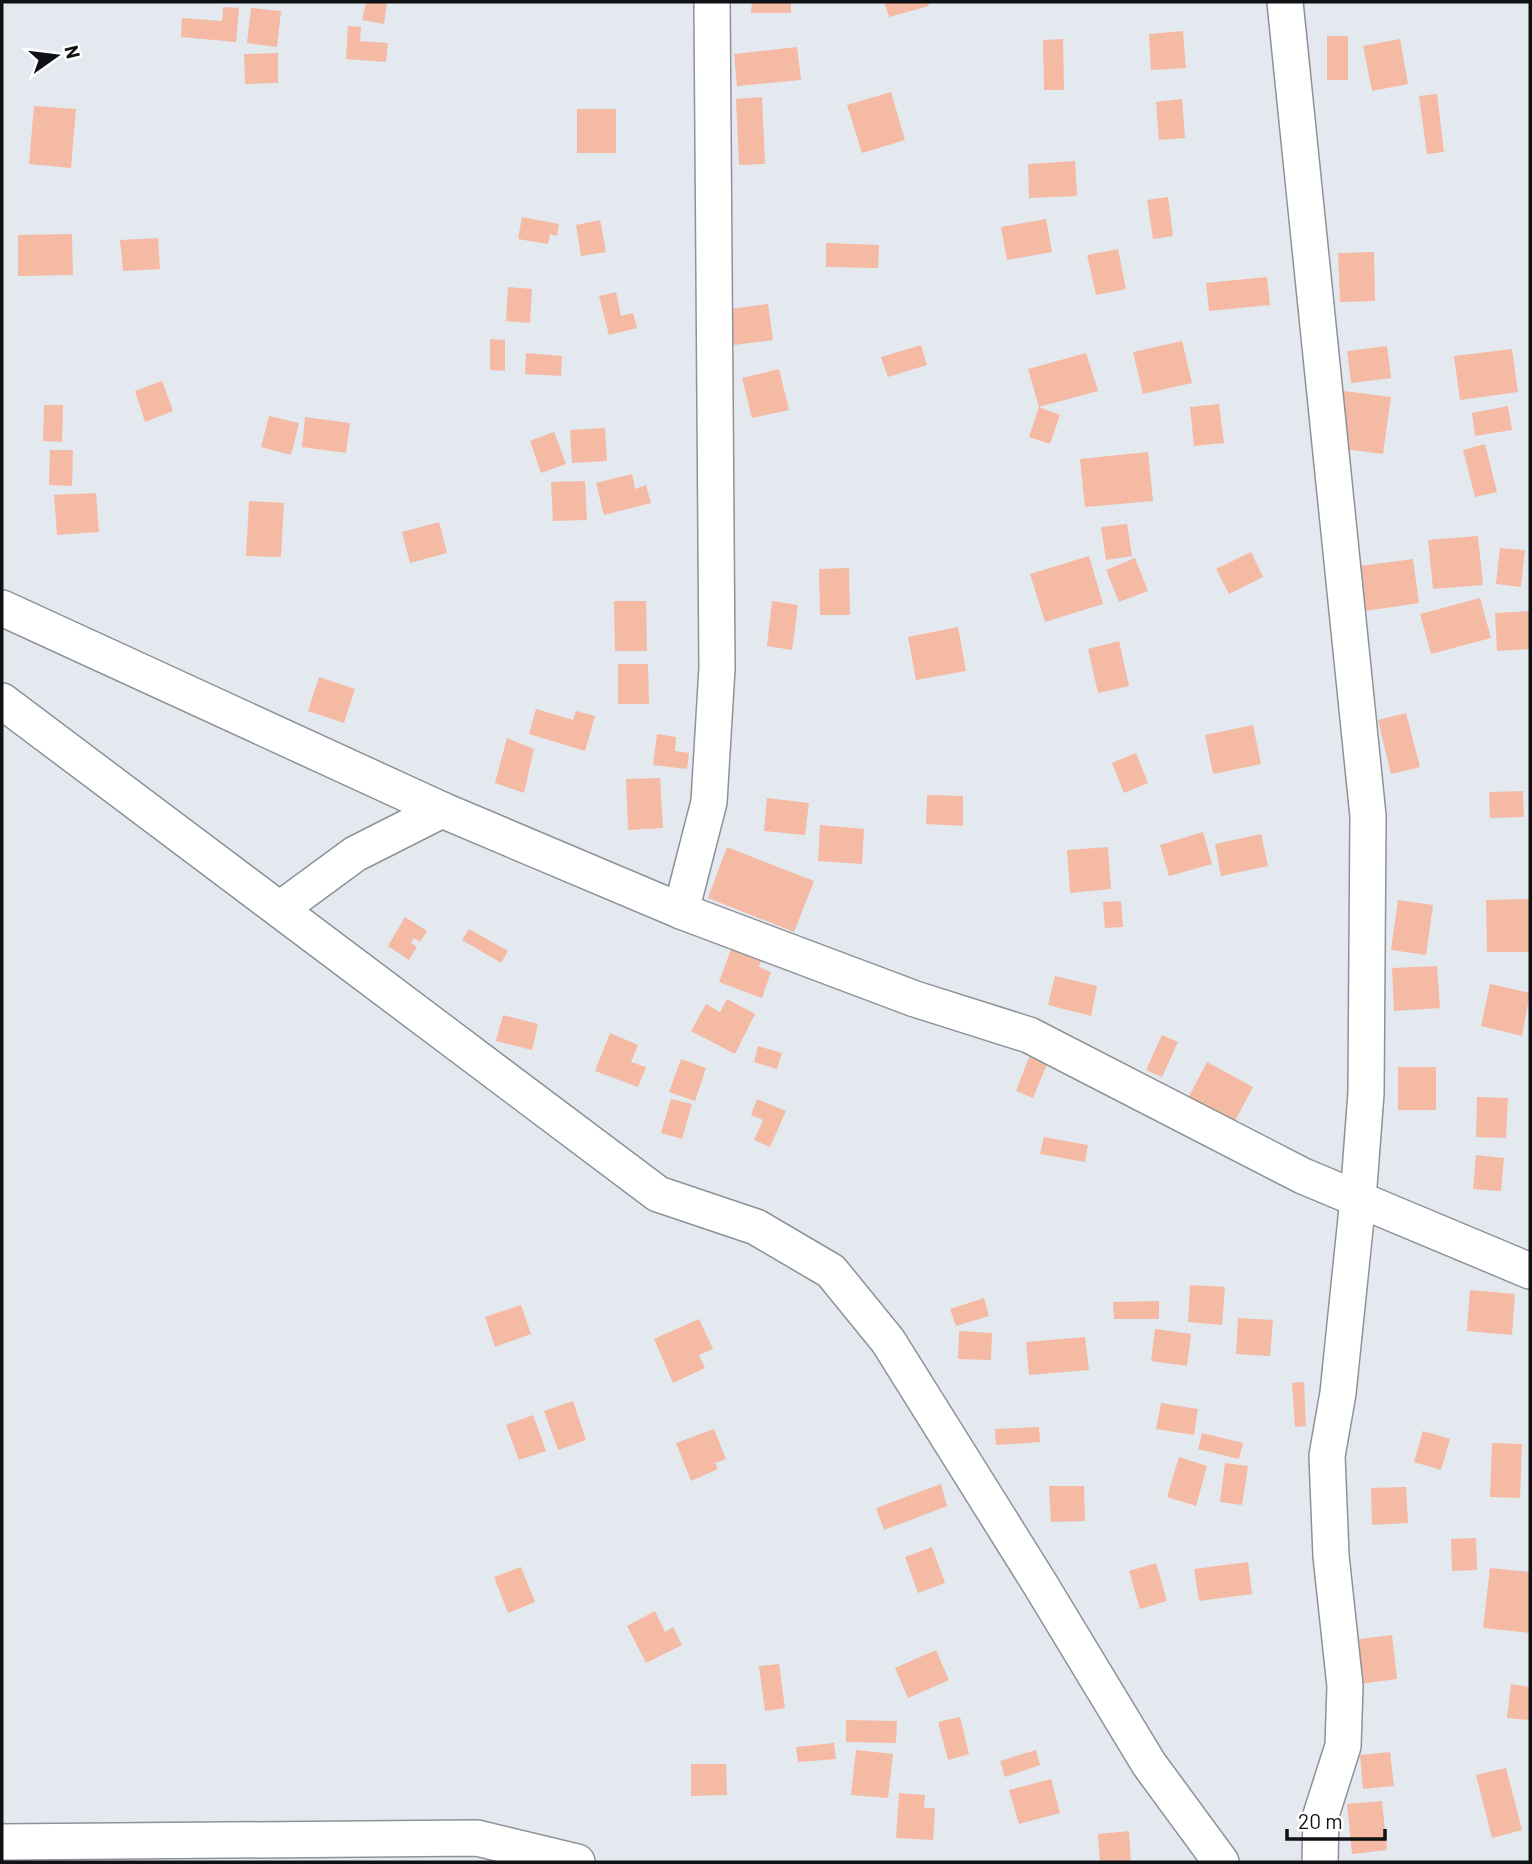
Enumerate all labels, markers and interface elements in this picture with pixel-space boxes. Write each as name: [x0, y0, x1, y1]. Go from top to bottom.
north arrow: [21, 21, 91, 91]
text: N: [60, 43, 86, 61]
scale bar: [1287, 1798, 1385, 1842]
text: 20 m: [1298, 1808, 1343, 1833]

